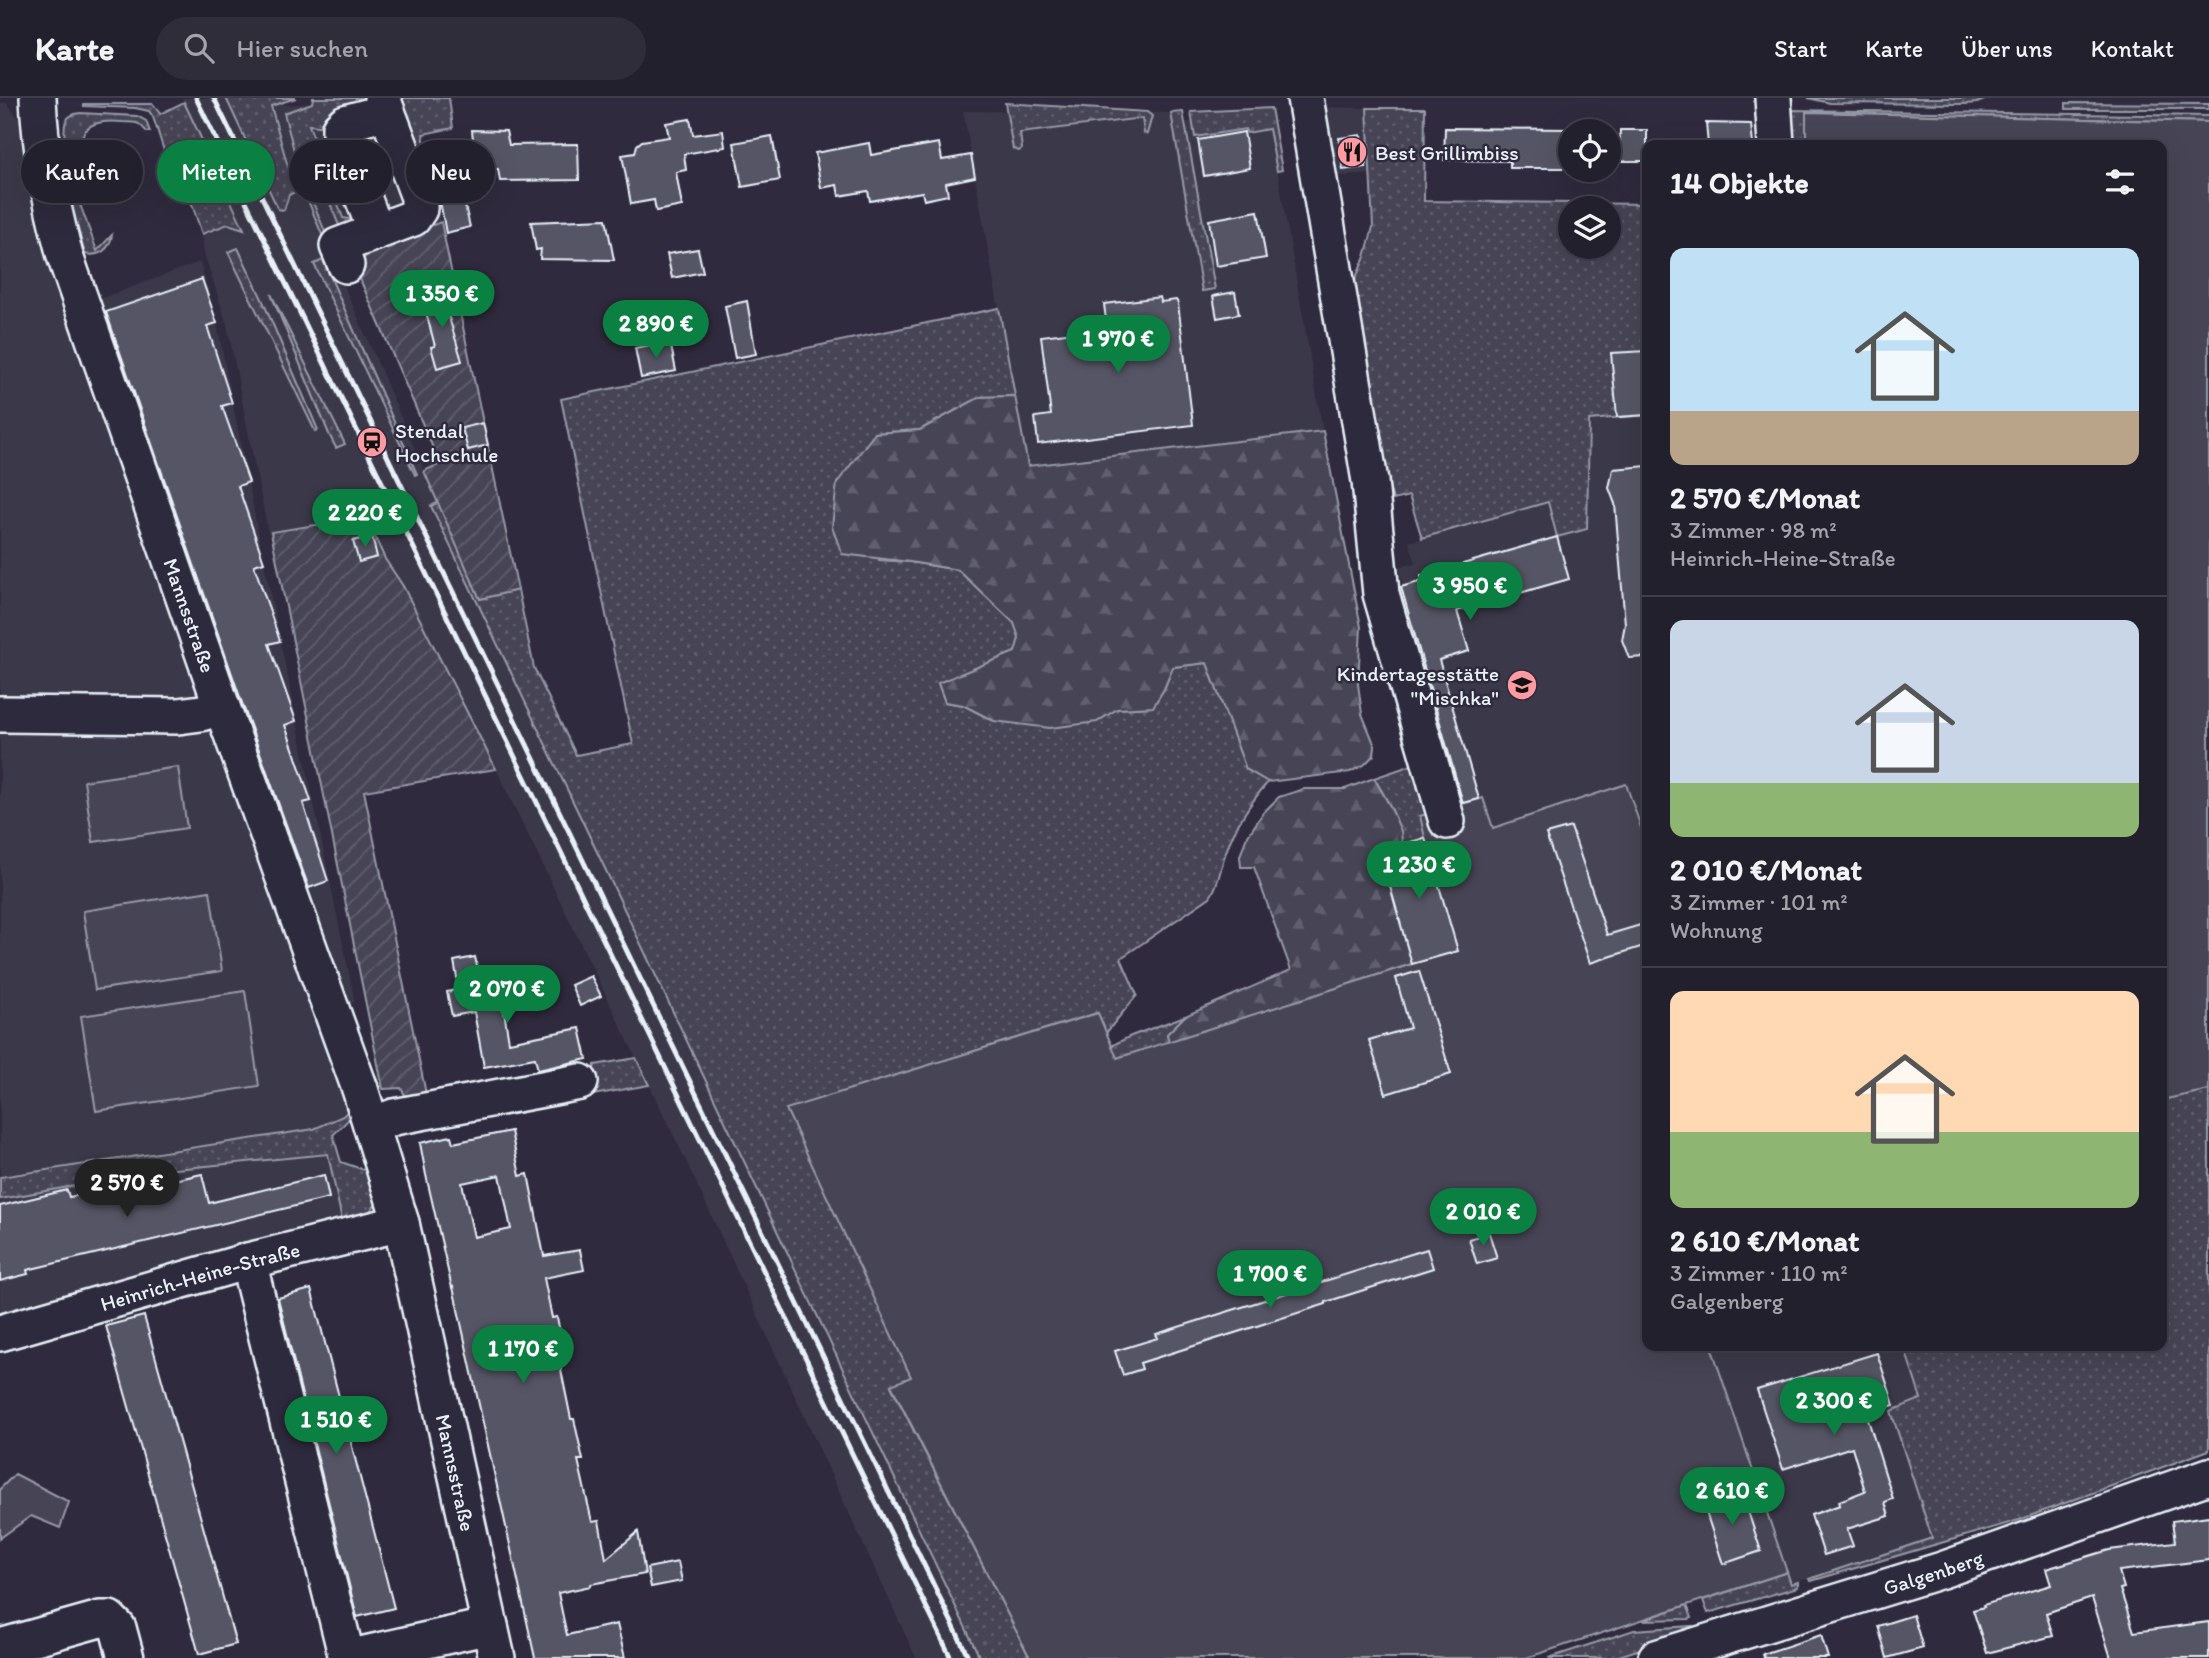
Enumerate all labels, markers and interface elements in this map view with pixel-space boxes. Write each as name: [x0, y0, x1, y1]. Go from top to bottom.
search box: [156, 17, 646, 80]
text: Karte: [35, 29, 114, 68]
icon: search: [180, 29, 218, 67]
text: Hier suchen: [236, 32, 368, 64]
text: Start: [1774, 34, 1827, 63]
text: Karte: [1865, 34, 1923, 63]
text: Über uns: [1961, 34, 2053, 63]
text: Kontakt: [2091, 34, 2174, 63]
map controls: [1558, 119, 1621, 259]
button: locate: [1558, 119, 1621, 182]
restaurant icon: Best Grillimbiss: [1335, 135, 1369, 169]
chip: Kaufen: [21, 140, 143, 203]
chip: Mieten: [157, 140, 275, 203]
chip: Filter: [289, 140, 392, 203]
chip: Neu: [406, 140, 495, 203]
place label: Best Grillimbiss: [1375, 140, 1519, 165]
icon: filters: [2101, 163, 2139, 201]
text: 14 Objekte: [1670, 164, 1809, 201]
button: layers: [1558, 196, 1621, 259]
pin: 1 350 €: [377, 271, 507, 330]
text: 1 350 €: [406, 279, 478, 307]
icon: home: [1842, 293, 1968, 419]
pin: 2 890 €: [591, 300, 721, 360]
text: 2 890 €: [619, 309, 693, 337]
pin: 1 970 €: [1053, 316, 1183, 375]
text: 1 970 €: [1082, 324, 1154, 352]
place label: Stendal Hochschule: [395, 418, 498, 467]
station icon: Stendal Hochschule: [355, 425, 389, 459]
text: 2 570 €/Monat: [1670, 479, 1860, 516]
pin: 2 220 €: [300, 490, 430, 549]
text: 2 220 €: [328, 498, 402, 526]
text: 3 Zimmer · 98 m²: [1670, 516, 1837, 544]
text: Heinrich-Heine-Straße: [1670, 544, 1896, 572]
street label: Mannsstraße: [159, 555, 221, 676]
pin: 3 950 €: [1405, 562, 1535, 622]
text: 3 950 €: [1433, 571, 1507, 599]
place label: Kindertagesstätte "Mischka": [1337, 661, 1499, 710]
icon: home: [1842, 665, 1968, 791]
school or university icon: Kindertagesstätte "Mischka": [1505, 668, 1539, 702]
pin: 1 230 €: [1354, 842, 1484, 901]
text: 1 230 €: [1383, 850, 1455, 878]
text: 2 010 €/Monat: [1670, 851, 1862, 888]
text: 3 Zimmer · 101 m²: [1670, 888, 1848, 916]
text: Wohnung: [1670, 916, 1763, 944]
pin: 2 070 €: [442, 965, 572, 1025]
text: 2 070 €: [469, 974, 545, 1002]
icon: home: [1842, 1036, 1968, 1162]
pin: 2 570 €: [62, 1160, 192, 1219]
text: 2 570 €: [90, 1168, 164, 1196]
pin: 2 010 €: [1418, 1188, 1548, 1248]
text: 2 010 €: [1446, 1197, 1520, 1225]
text: 2 610 €/Monat: [1670, 1222, 1859, 1259]
street label: Heinrich-Heine-Straße: [97, 1236, 302, 1316]
pin: 1 700 €: [1205, 1250, 1335, 1310]
text: 1 700 €: [1233, 1259, 1307, 1287]
text: 3 Zimmer · 110 m²: [1670, 1259, 1848, 1287]
text: Galgenberg: [1670, 1287, 1784, 1315]
pin: 1 170 €: [458, 1326, 588, 1385]
text: 1 170 €: [488, 1334, 558, 1362]
pin: 2 300 €: [1769, 1378, 1899, 1437]
text: 2 300 €: [1796, 1386, 1872, 1414]
pin: 1 510 €: [271, 1396, 401, 1456]
text: 1 510 €: [300, 1405, 372, 1433]
street label: Mannsstraße: [431, 1412, 481, 1534]
pin: 2 610 €: [1667, 1468, 1797, 1527]
text: 2 610 €: [1696, 1476, 1768, 1504]
street label: Galgenberg: [1880, 1544, 1987, 1600]

